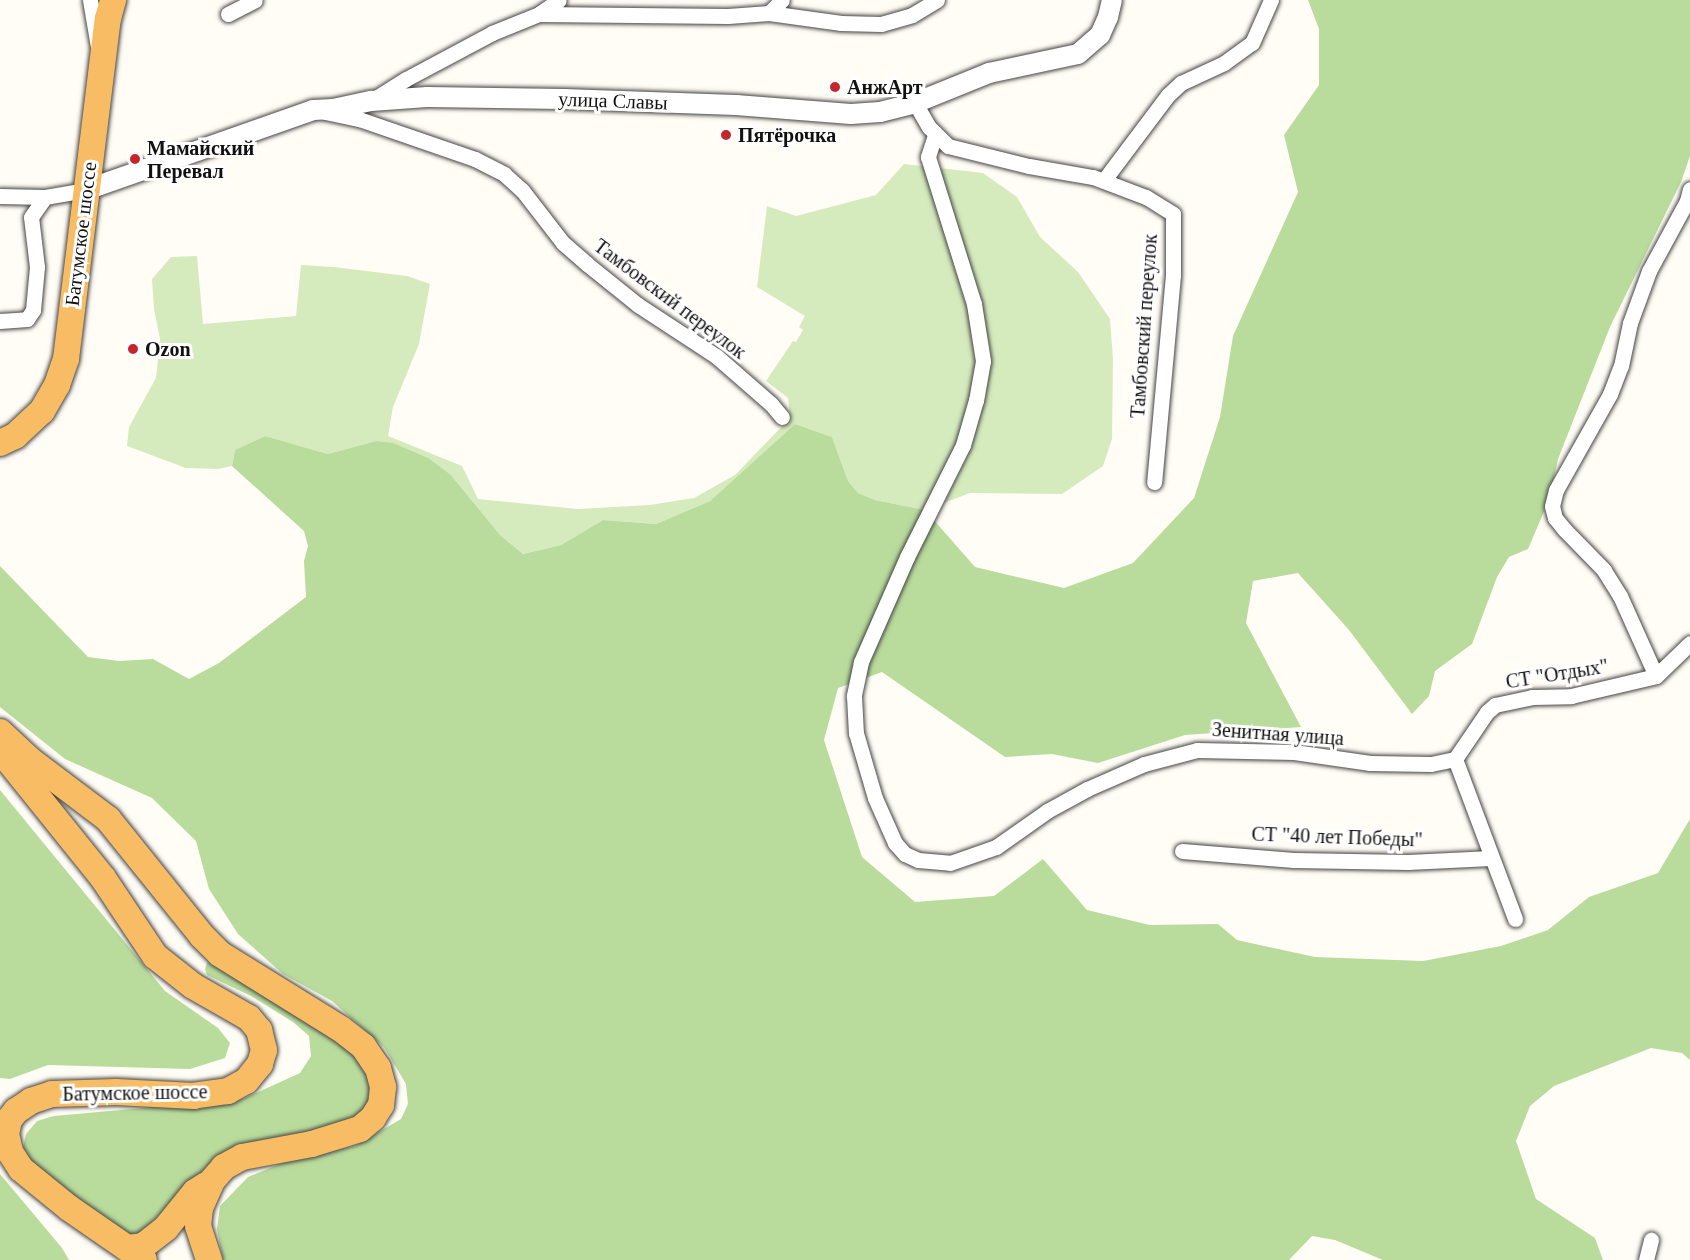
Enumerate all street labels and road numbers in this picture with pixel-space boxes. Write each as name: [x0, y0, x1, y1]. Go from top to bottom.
street label: улица Славы: [558, 87, 668, 115]
street label: Батумское шоссе: [60, 160, 102, 308]
street label: Тамбовский переулок: [1126, 233, 1162, 419]
street label: Тамбовский переулок: [589, 234, 751, 364]
street label: СТ "Отдых": [1504, 654, 1610, 694]
street label: Зенитная улица: [1211, 717, 1345, 751]
street label: СТ "40 лет Победы": [1251, 822, 1423, 852]
street label: Батумское шоссе: [62, 1080, 208, 1106]

